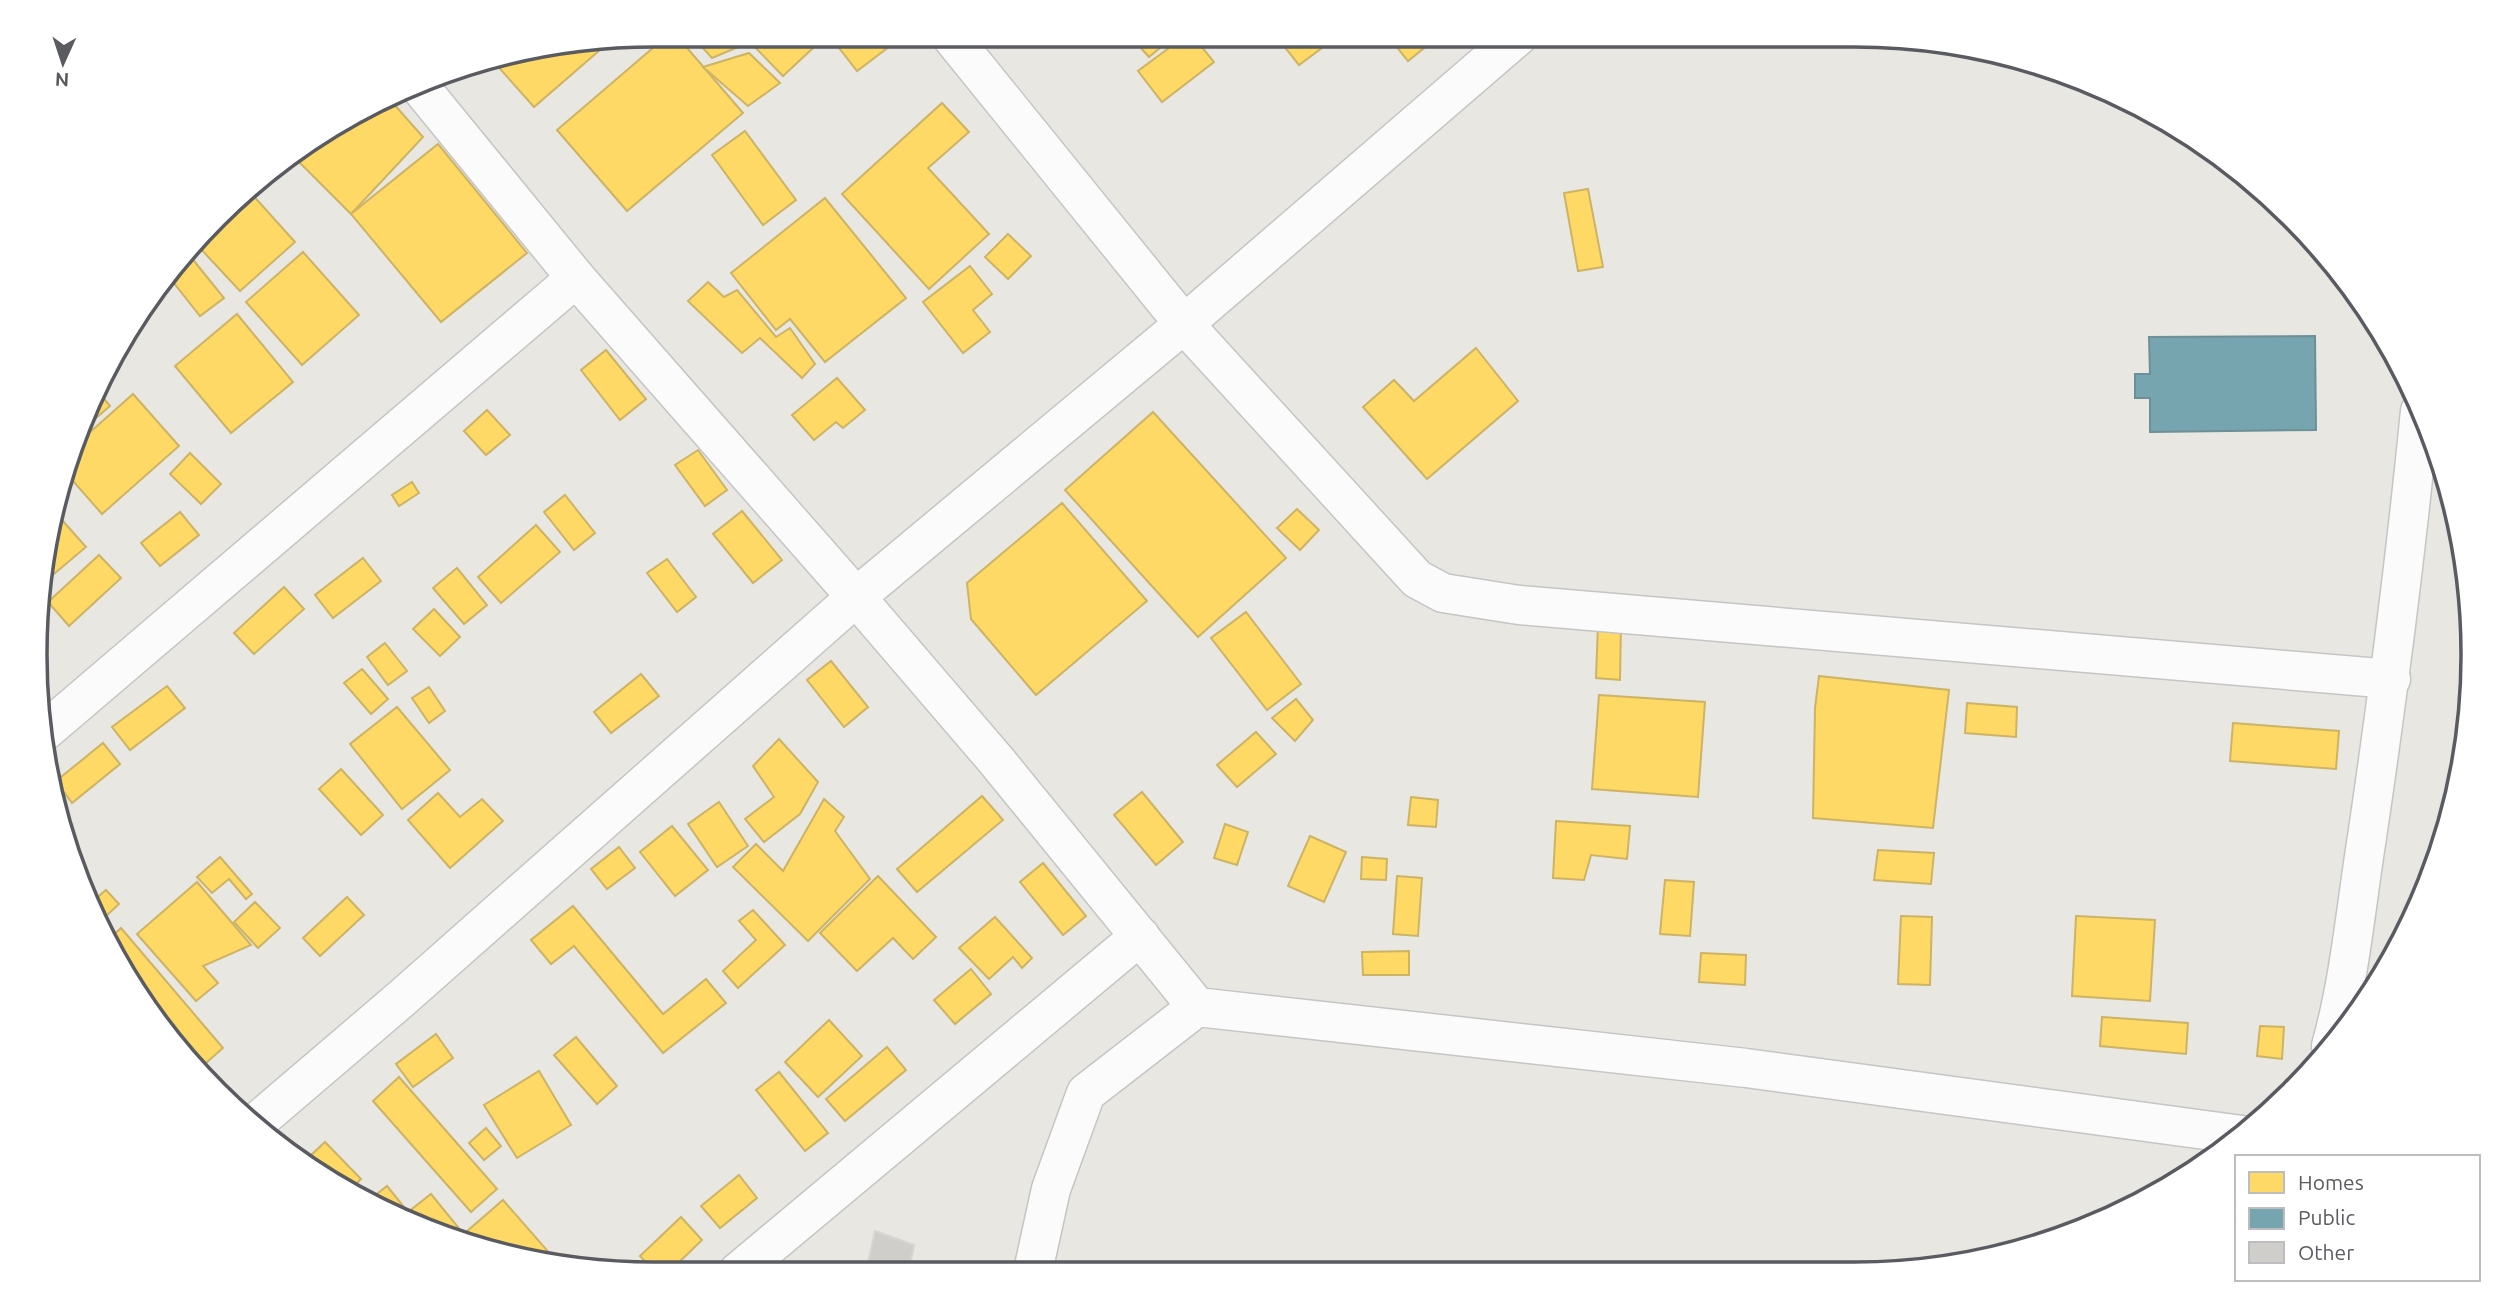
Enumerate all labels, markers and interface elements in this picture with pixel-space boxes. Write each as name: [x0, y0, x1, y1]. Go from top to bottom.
north arrow: [28, 28, 98, 98]
text: N: [54, 69, 70, 91]
legend: [2235, 1155, 2480, 1281]
text: Homes: [2298, 1170, 2364, 1194]
text: Public: [2298, 1205, 2355, 1229]
text: Other: [2298, 1240, 2354, 1264]

